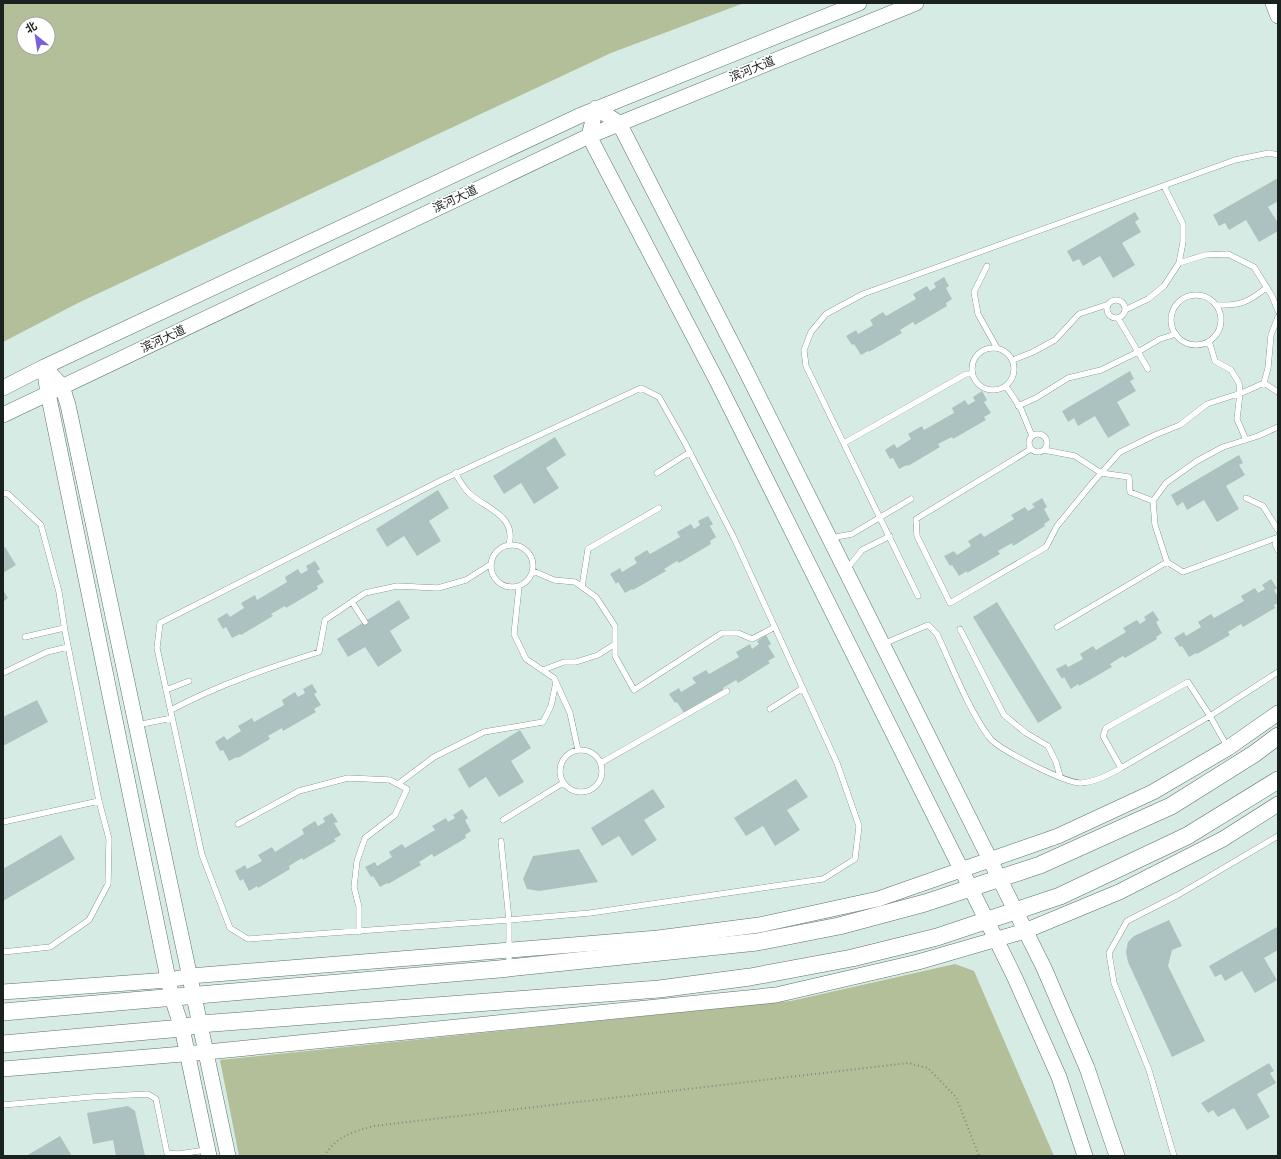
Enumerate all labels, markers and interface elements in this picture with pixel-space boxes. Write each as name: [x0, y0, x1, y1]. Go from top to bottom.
north arrow: [16, 16, 56, 56]
text: 北: [23, 19, 39, 36]
street label: 滨河大道: [727, 54, 777, 84]
street label: 滨河大道: [430, 183, 480, 215]
street label: 滨河大道: [138, 323, 188, 355]

